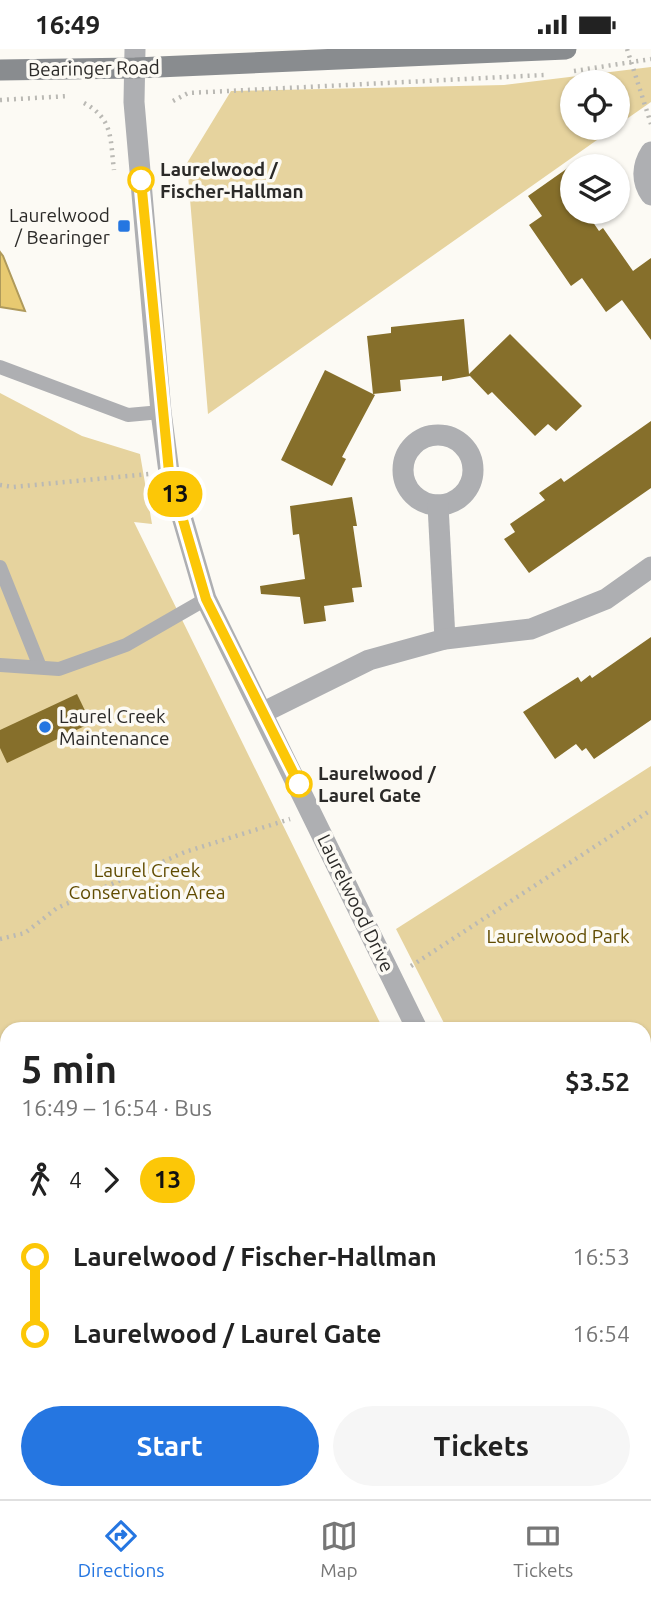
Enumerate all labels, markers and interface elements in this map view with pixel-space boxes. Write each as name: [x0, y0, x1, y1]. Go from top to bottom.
text: 16:49: [35, 10, 100, 39]
street label: Bearinger Road: [28, 56, 160, 80]
map controls: [560, 70, 630, 224]
button: locate: [560, 70, 630, 140]
button: layers: [560, 154, 630, 224]
place label: Laurelwood / Fischer-Hallman: [160, 158, 304, 202]
marker: Laurelwood / Fischer-Hallman: [128, 167, 154, 193]
place label: Laurelwood / Bearinger: [9, 204, 110, 248]
marker: Laurelwood / Bearinger: [116, 218, 132, 234]
line badge: 13: [144, 471, 206, 517]
text: 13: [161, 480, 189, 507]
place label: Laurel Creek Maintenance: [59, 705, 169, 749]
marker: Laurel Creek Maintenance: [37, 719, 53, 735]
place label: Laurelwood / Laurel Gate: [318, 762, 437, 806]
marker: Laurelwood / Laurel Gate: [286, 771, 312, 797]
street label: Laurelwood Drive: [313, 831, 399, 975]
park label: Laurel Creek Conservation Area: [68, 859, 226, 903]
park label: Laurelwood Park: [486, 925, 630, 947]
text: 5 min: [21, 1048, 117, 1090]
text: $3.52: [565, 1067, 630, 1096]
text: 16:49 – 16:54 · Bus: [21, 1095, 212, 1120]
icon: walk: [21, 1161, 59, 1199]
icon: forward: [92, 1161, 130, 1199]
text: 13: [154, 1166, 181, 1193]
text: 4: [69, 1167, 82, 1192]
text: Laurelwood / Fischer-Hallman: [73, 1242, 437, 1271]
text: 16:53: [572, 1244, 630, 1269]
text: Laurelwood / Laurel Gate: [73, 1319, 381, 1348]
text: 16:54: [572, 1321, 630, 1346]
button: Start: [21, 1406, 319, 1486]
button: Tickets: [333, 1406, 630, 1486]
tab: Directions: [78, 1517, 165, 1581]
tab: Map: [320, 1517, 358, 1581]
tab: Tickets: [513, 1517, 573, 1581]

